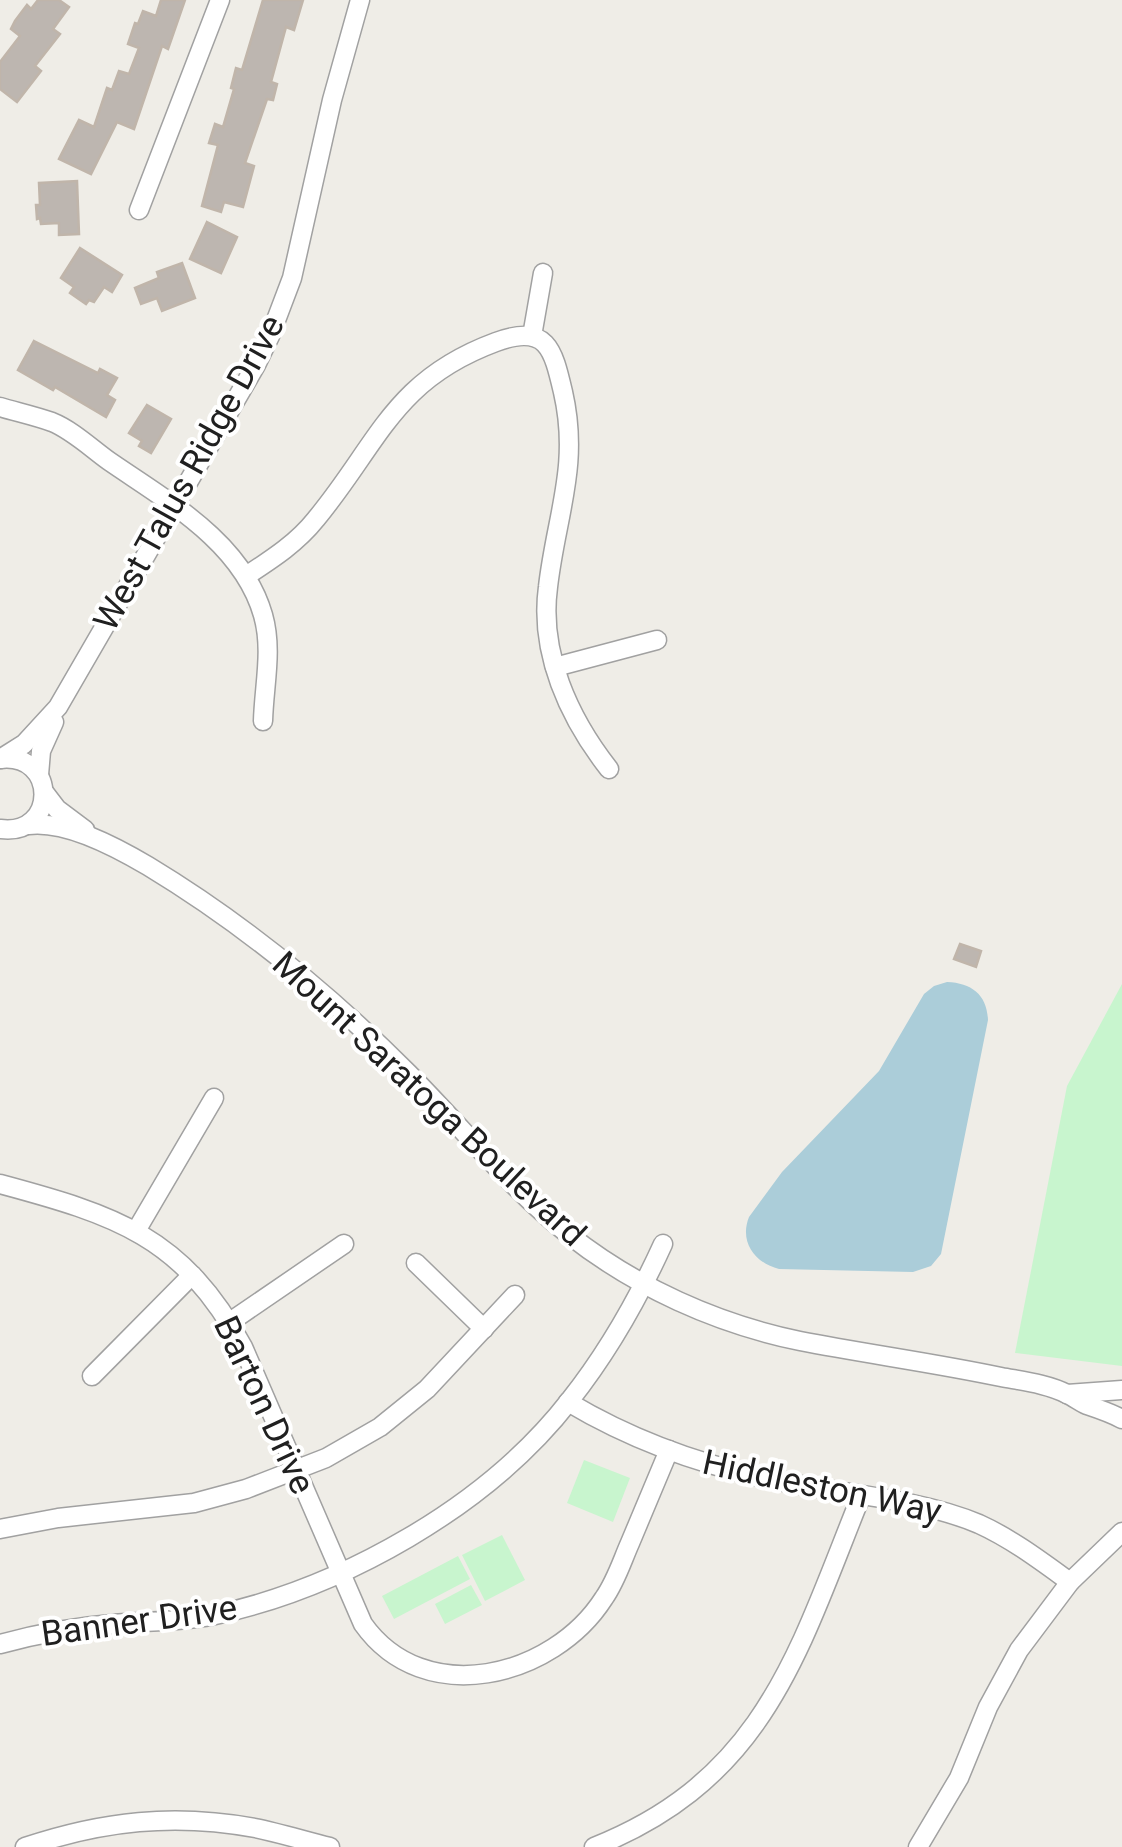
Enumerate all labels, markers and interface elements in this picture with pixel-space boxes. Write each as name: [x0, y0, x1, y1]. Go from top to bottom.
street label: West Talus Ridge Drive: [85, 308, 293, 638]
street label: Mount Saratoga Boulevard: [264, 943, 594, 1255]
street label: Barton Drive: [205, 1310, 323, 1500]
street label: Hiddleston Way: [699, 1442, 946, 1532]
street label: Banner Drive: [38, 1587, 240, 1655]

